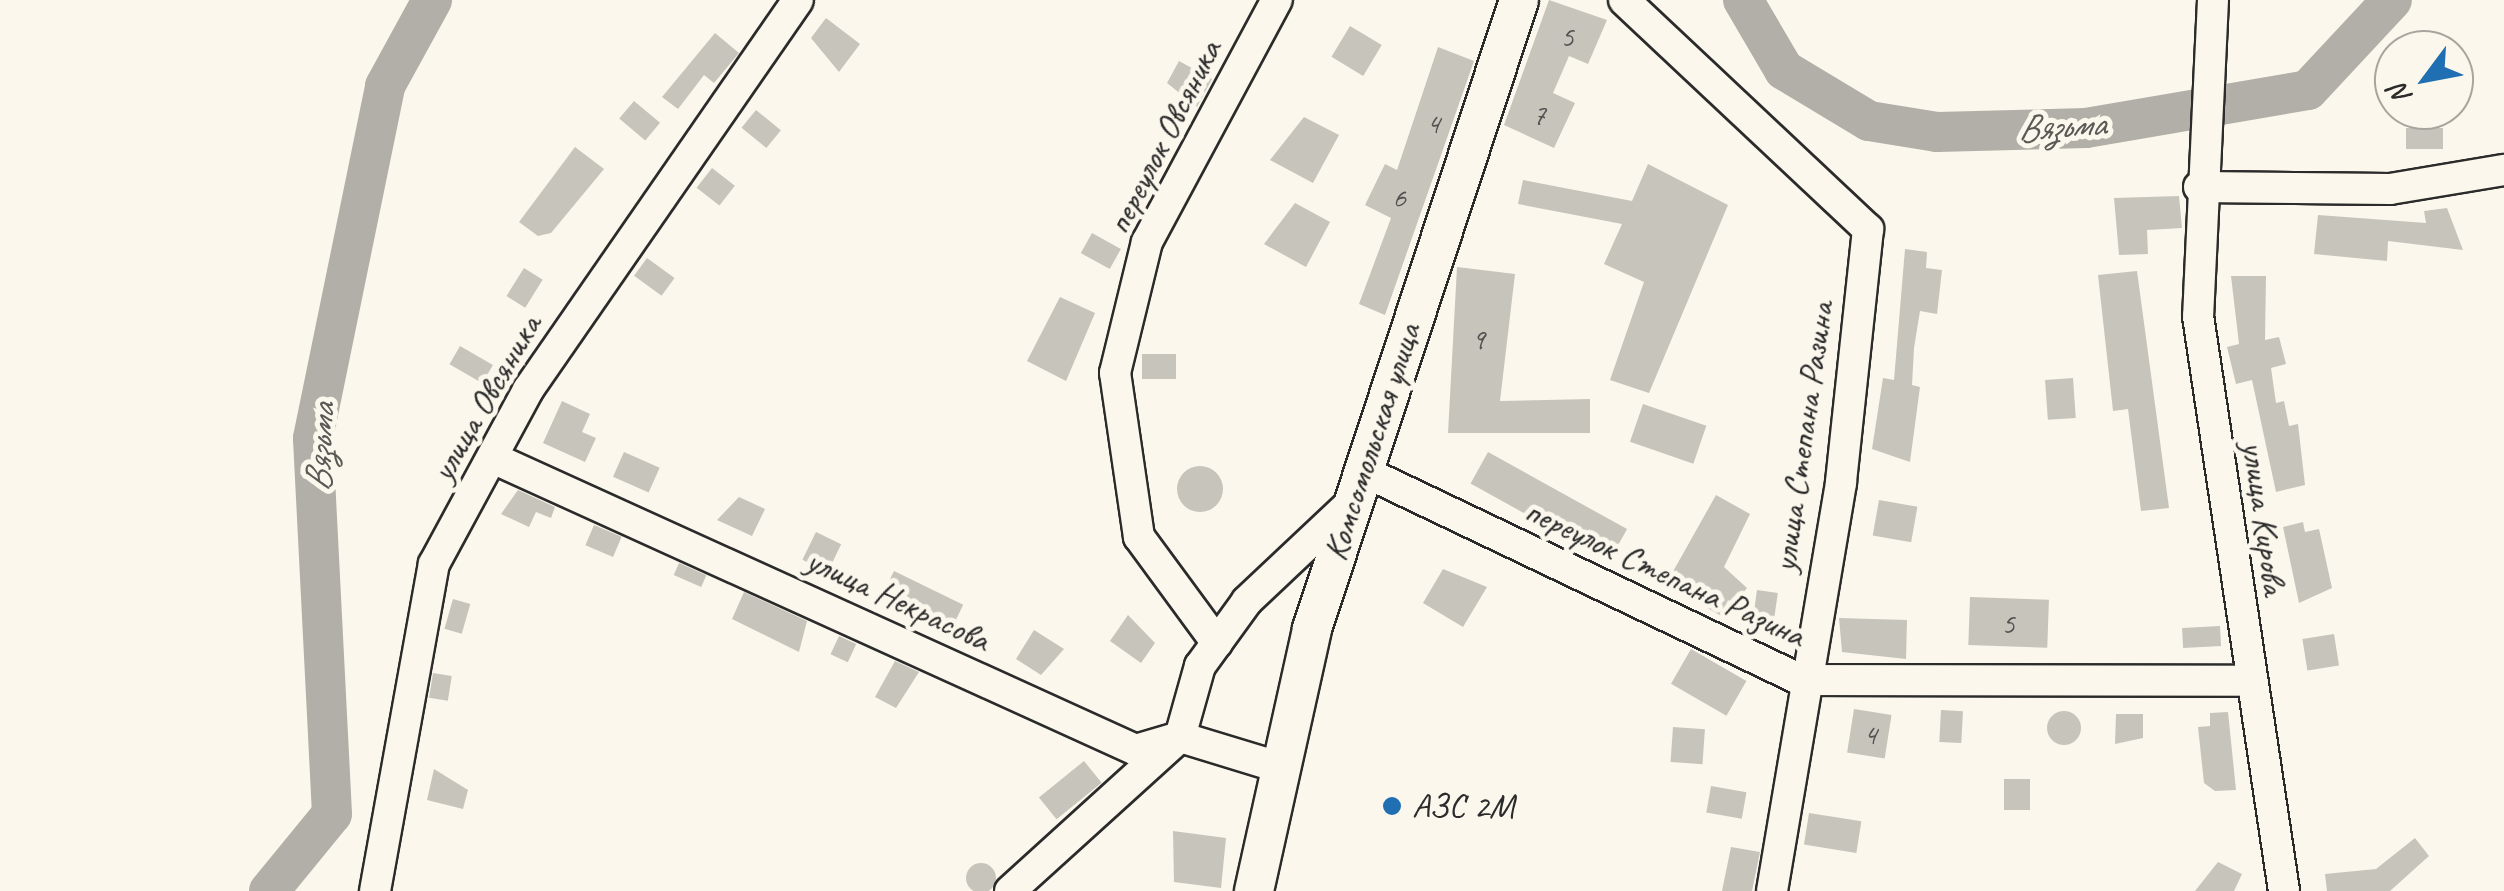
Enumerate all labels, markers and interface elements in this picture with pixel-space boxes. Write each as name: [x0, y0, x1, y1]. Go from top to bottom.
house number: 5: [1560, 18, 1574, 54]
north arrow: [2374, 30, 2474, 130]
street label: переулок Овсяника: [1096, 31, 1232, 243]
text: N: [2380, 78, 2419, 112]
house number: 7: [1532, 96, 1546, 132]
water label: Вязьма: [2016, 100, 2106, 152]
house number: 4: [1426, 105, 1440, 141]
house number: 6: [1392, 179, 1406, 215]
street label: улица Степана Разина: [1763, 300, 1843, 574]
street label: улица Овсяника: [421, 307, 551, 489]
street label: Комсомольская улица: [1313, 316, 1431, 568]
house number: 9: [1471, 321, 1485, 357]
water label: Вязьма: [295, 403, 345, 493]
street label: улица Кирова: [2232, 439, 2296, 597]
street label: переулок Степана Разина: [1520, 490, 1810, 656]
street label: улица Некрасова: [799, 539, 997, 661]
house number: 5: [2001, 605, 2015, 641]
house number: 4: [1863, 716, 1877, 752]
place label: АЗС 2М: [1412, 785, 1514, 827]
marker: АЗС 2М: [1381, 795, 1403, 817]

